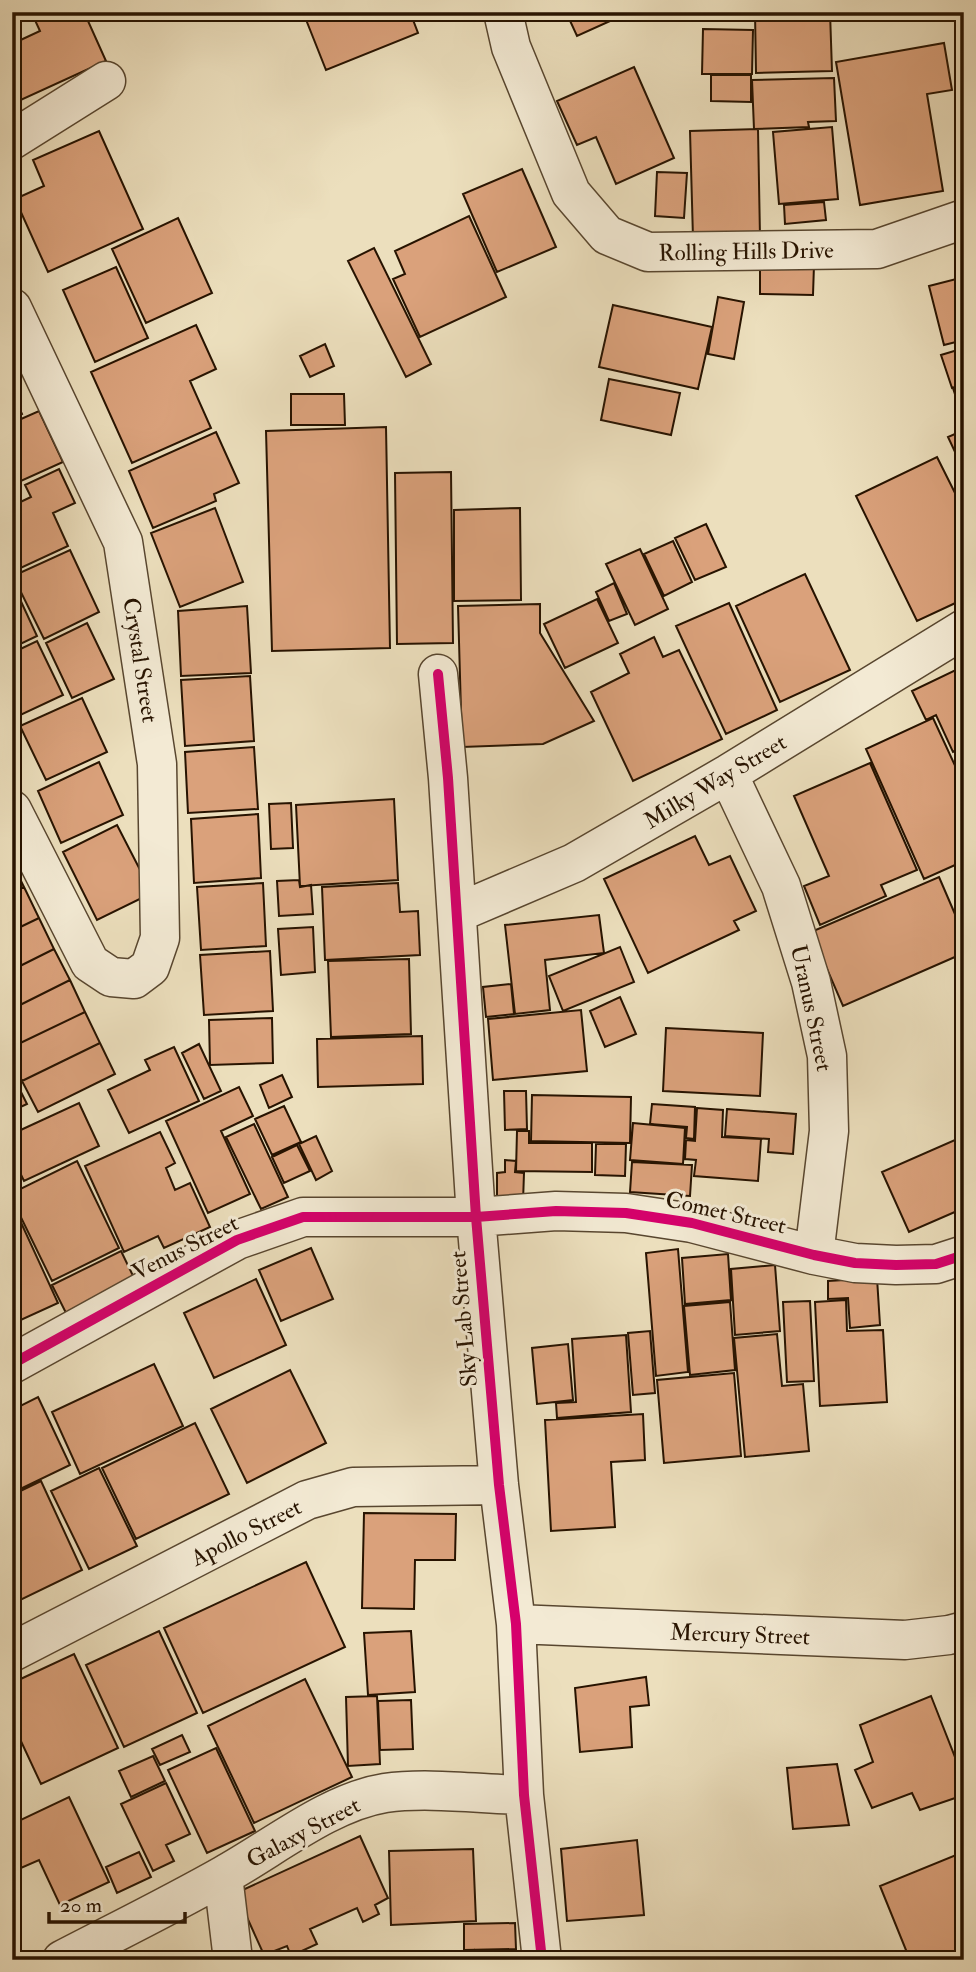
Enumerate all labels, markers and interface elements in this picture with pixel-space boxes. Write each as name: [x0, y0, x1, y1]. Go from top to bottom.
street label: Rolling Hills Drive: [658, 235, 834, 268]
street label: Crystal Street: [116, 595, 165, 725]
street label: Milky Way Street: [639, 727, 792, 835]
street label: Uranus Street: [784, 942, 839, 1074]
street label: Comet Street: [663, 1185, 789, 1240]
street label: Venus Street: [127, 1208, 243, 1287]
street label: Sky Lab Street: [443, 1250, 484, 1388]
street label: Apollo Street: [185, 1492, 307, 1574]
street label: Mercury Street: [669, 1618, 811, 1651]
street label: Galaxy Street: [241, 1790, 365, 1875]
scale bar: [49, 1881, 186, 1925]
text: 20 m: [60, 1892, 102, 1919]

